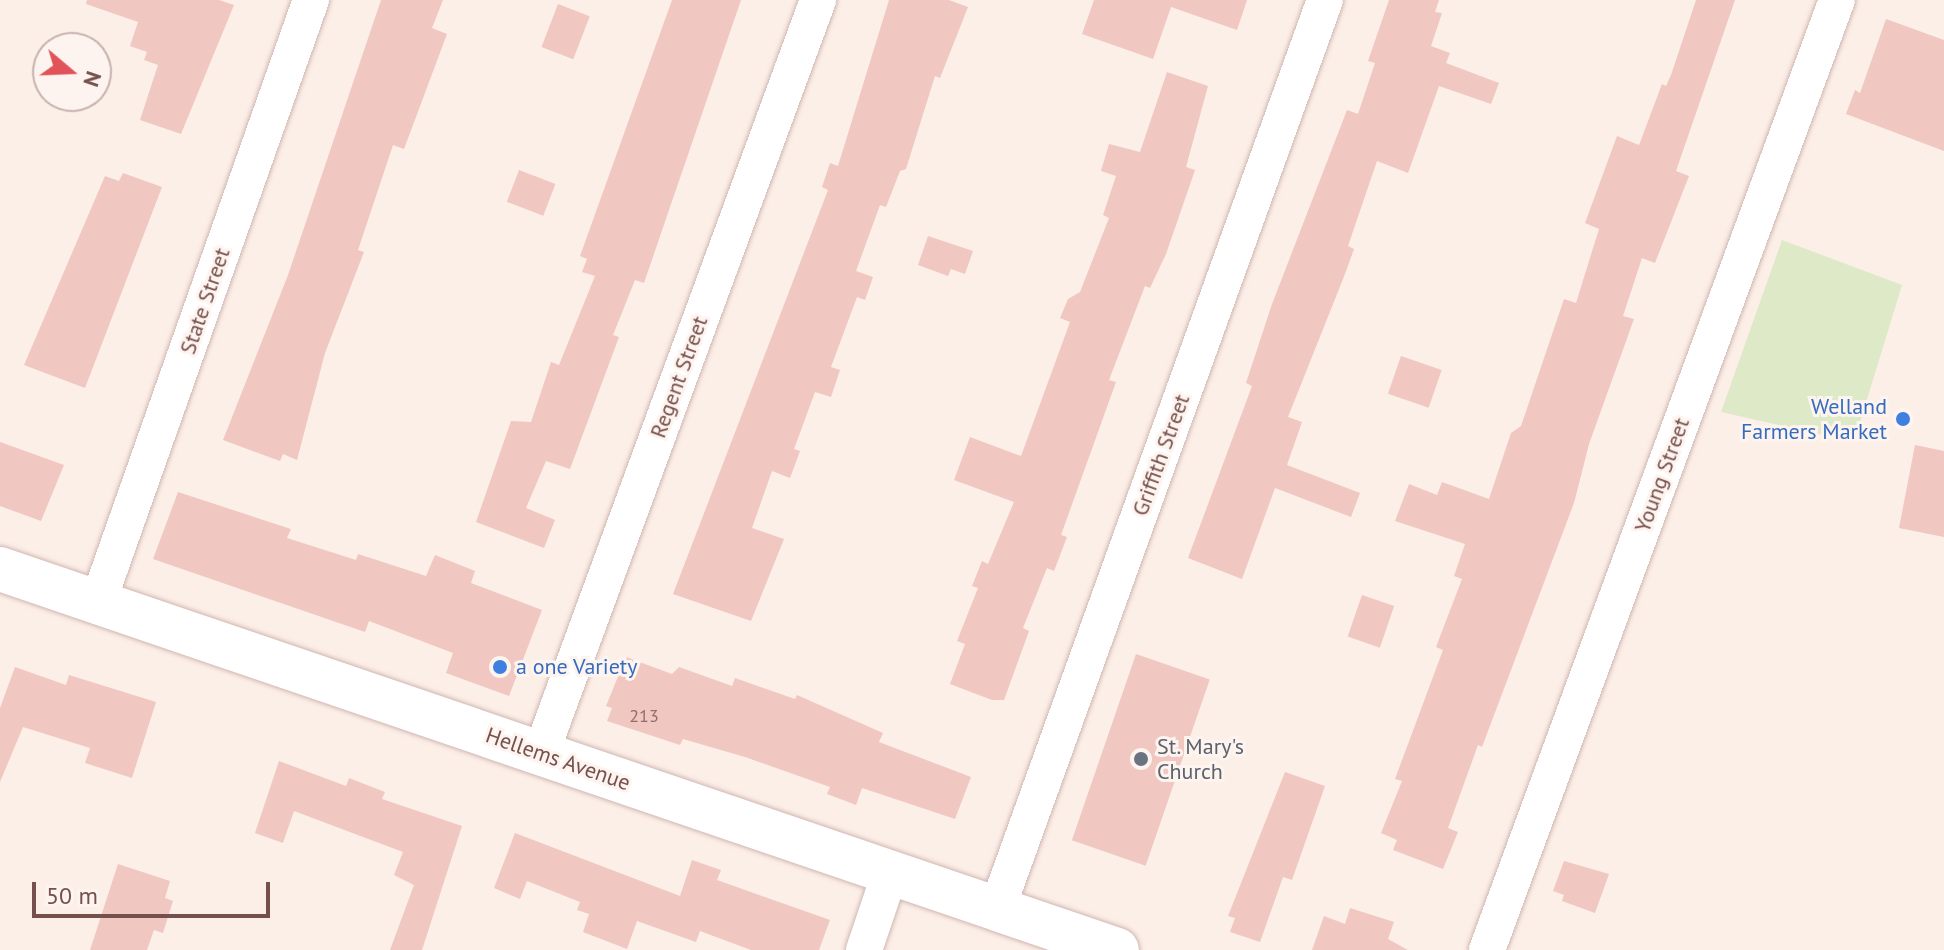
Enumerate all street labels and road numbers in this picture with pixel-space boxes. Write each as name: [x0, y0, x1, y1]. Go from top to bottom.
street label: State Street: [175, 244, 235, 358]
street label: Regent Street: [645, 313, 713, 441]
street label: Griffith Street: [1127, 391, 1195, 519]
street label: Young Street: [1629, 414, 1695, 536]
street label: Hellems Avenue: [482, 722, 634, 796]

